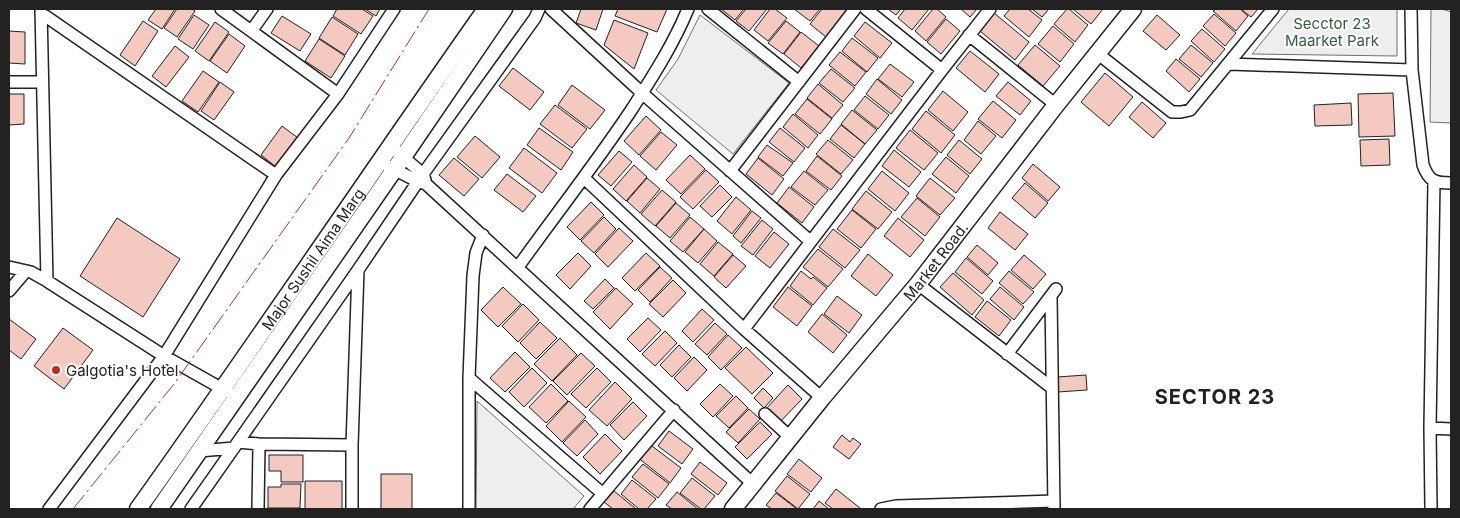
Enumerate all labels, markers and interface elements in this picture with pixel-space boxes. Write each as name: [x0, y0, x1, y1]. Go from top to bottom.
park label: Secctor 23 Maarket Park: [1285, 14, 1380, 50]
street label: Major Sushil Aima Marg: [257, 184, 368, 333]
street label: Market Road.: [899, 218, 972, 304]
place label: Galgotia's Hotel: [66, 361, 178, 380]
marker: Galgotia's Hotel: [50, 364, 62, 376]
district label: SECTOR 23: [1155, 385, 1275, 409]

